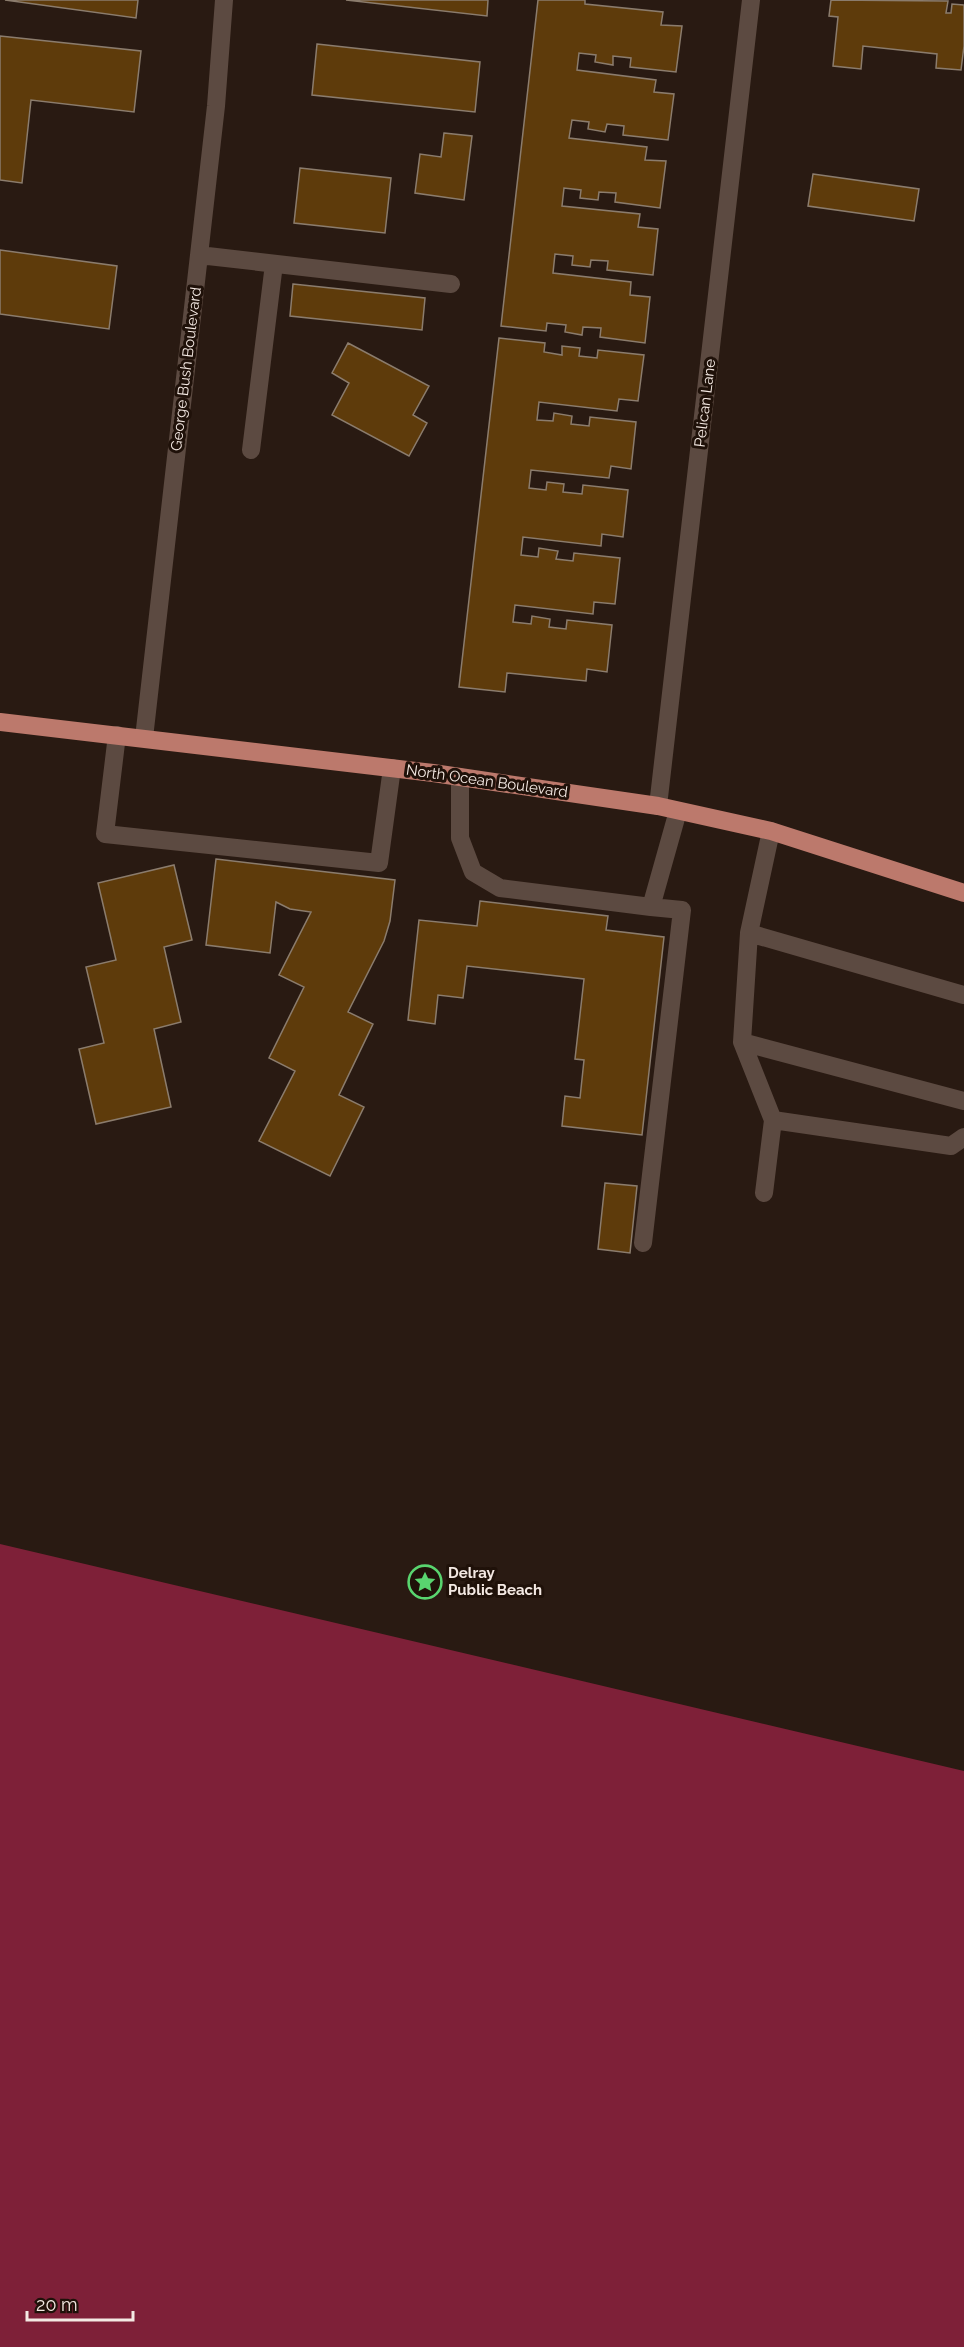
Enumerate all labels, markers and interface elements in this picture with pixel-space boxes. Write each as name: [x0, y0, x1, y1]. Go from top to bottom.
street label: George Bush Boulevard: [167, 286, 205, 452]
street label: Pelican Lane: [691, 358, 719, 448]
street label: North Ocean Boulevard: [405, 761, 569, 801]
place icon: Delray Public Beach: [407, 1564, 443, 1600]
place label: Delray Public Beach: [448, 1564, 542, 1599]
scale bar: [27, 2284, 134, 2322]
text: 20 m: [36, 2294, 78, 2315]

